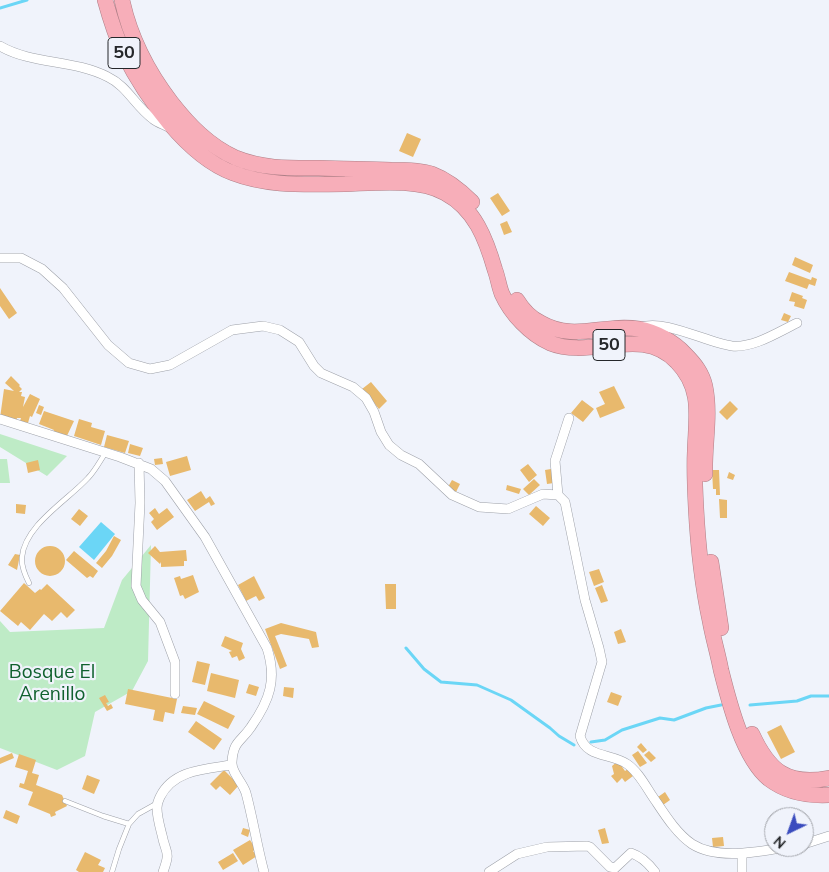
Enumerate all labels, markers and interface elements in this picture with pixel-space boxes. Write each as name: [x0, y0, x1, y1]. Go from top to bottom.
road number: 50: [108, 38, 140, 68]
road number: 50: [593, 330, 625, 360]
park label: Bosque El Arenillo: [9, 661, 95, 705]
north arrow: [764, 807, 814, 857]
text: N: [770, 832, 790, 853]

